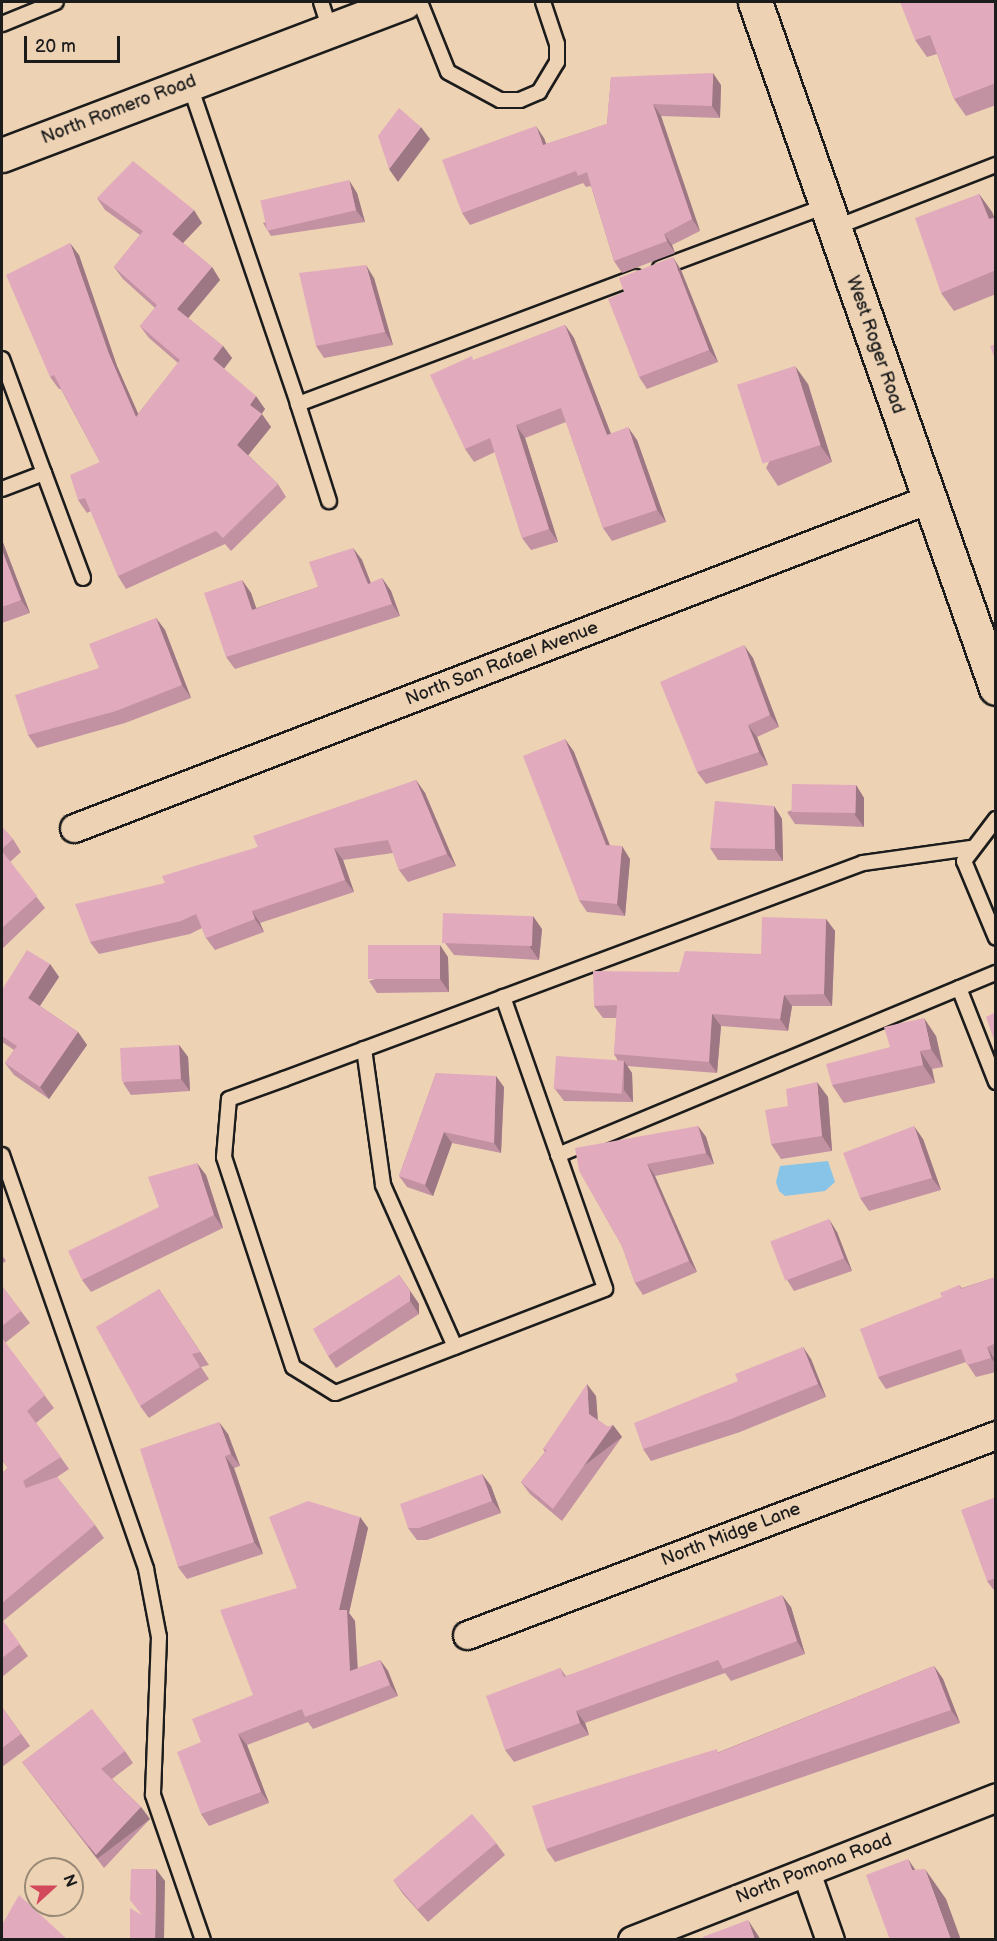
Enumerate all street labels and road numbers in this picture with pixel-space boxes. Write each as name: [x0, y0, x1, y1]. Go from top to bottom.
street label: North Romero Road: [39, 71, 199, 149]
street label: West Roger Road: [841, 273, 909, 417]
street label: North San Rafael Avenue: [402, 617, 602, 711]
street label: North Midge Lane: [658, 1498, 804, 1572]
street label: North Pomona Road: [733, 1829, 895, 1909]

